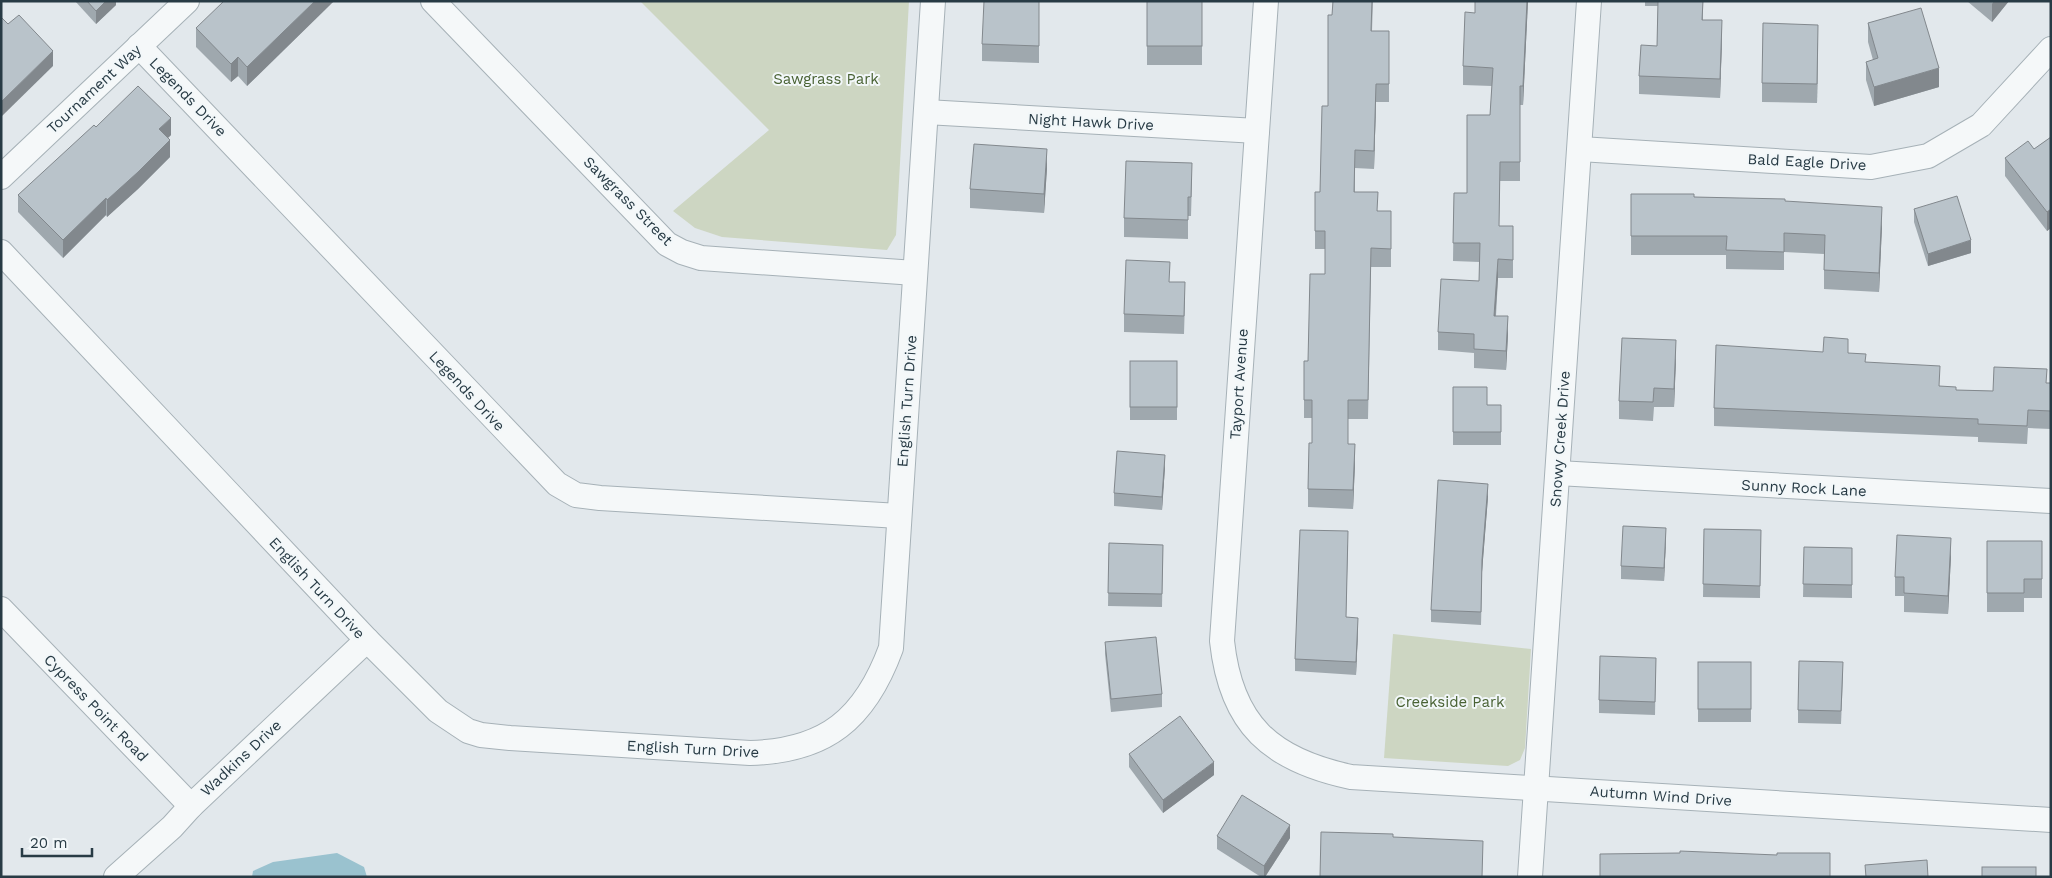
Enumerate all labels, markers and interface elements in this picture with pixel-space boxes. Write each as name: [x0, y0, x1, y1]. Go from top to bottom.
street label: Tournament Way: [43, 41, 145, 137]
street label: Legends Drive: [146, 54, 230, 140]
park label: Sawgrass Park: [773, 70, 879, 88]
street label: Night Hawk Drive: [1028, 110, 1154, 134]
street label: Bald Eagle Drive: [1747, 150, 1867, 174]
street label: Sawgrass Street: [580, 153, 677, 250]
street label: Tayport Avenue: [1226, 328, 1252, 440]
street label: English Turn Drive: [893, 334, 921, 468]
street label: Legends Drive: [425, 347, 509, 435]
street label: Snowy Creek Drive: [1546, 370, 1574, 508]
street label: Sunny Rock Lane: [1741, 476, 1867, 500]
street label: English Turn Drive: [265, 533, 369, 643]
street label: Cypress Point Road: [40, 651, 152, 765]
park label: Creekside Park: [1395, 693, 1505, 711]
street label: Wadkins Drive: [197, 716, 285, 800]
street label: English Turn Drive: [626, 737, 760, 761]
street label: Autumn Wind Drive: [1589, 782, 1733, 810]
scale bar: [22, 826, 92, 858]
text: 20 m: [30, 834, 68, 852]

